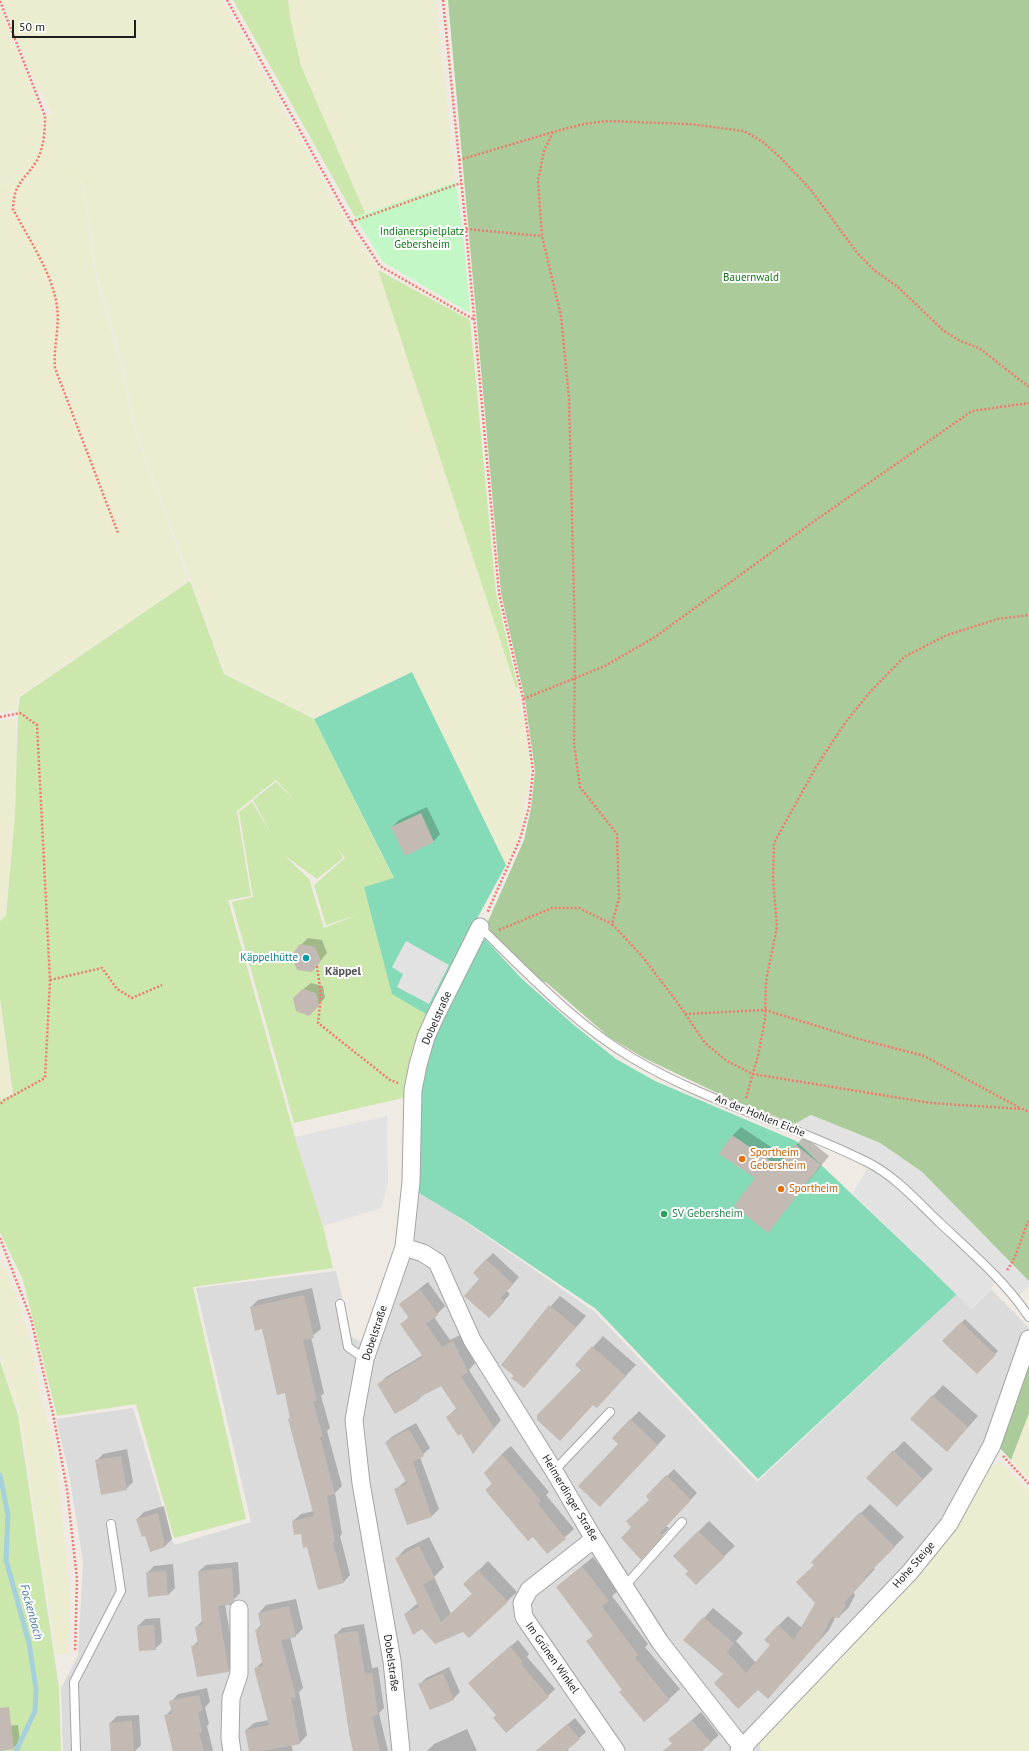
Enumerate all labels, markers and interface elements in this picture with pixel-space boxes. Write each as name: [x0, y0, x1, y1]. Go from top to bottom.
scale bar: [14, 12, 138, 38]
text: 50 m: [19, 19, 45, 34]
park label: Indianerspielplatz Gebersheim: [380, 225, 464, 251]
park label: Bauernwald: [723, 271, 779, 285]
place label: Käppelhütte: [240, 951, 298, 965]
marker: Käppelhütte: [301, 953, 311, 963]
district label: Käppel: [325, 965, 361, 979]
street label: Dobelstraße: [419, 989, 455, 1047]
street label: An der Hohlen Eiche: [713, 1092, 807, 1140]
place label: Sportheim Gebersheim: [750, 1146, 806, 1172]
marker: Sportheim Gebersheim: [737, 1154, 747, 1164]
place label: Sportheim: [789, 1182, 838, 1196]
marker: Sportheim: [776, 1184, 786, 1194]
place label: SV Gebersheim: [672, 1207, 743, 1221]
marker: SV Gebersheim: [659, 1209, 669, 1219]
street label: Dobelstraße: [360, 1304, 390, 1362]
street label: Heimerdinger Straße: [539, 1453, 601, 1543]
street label: Hohe Steige: [890, 1539, 938, 1591]
water label: Fockenbach: [17, 1582, 45, 1642]
street label: Im Grünen Winkel: [522, 1620, 582, 1696]
street label: Dobelstraße: [380, 1634, 402, 1692]

